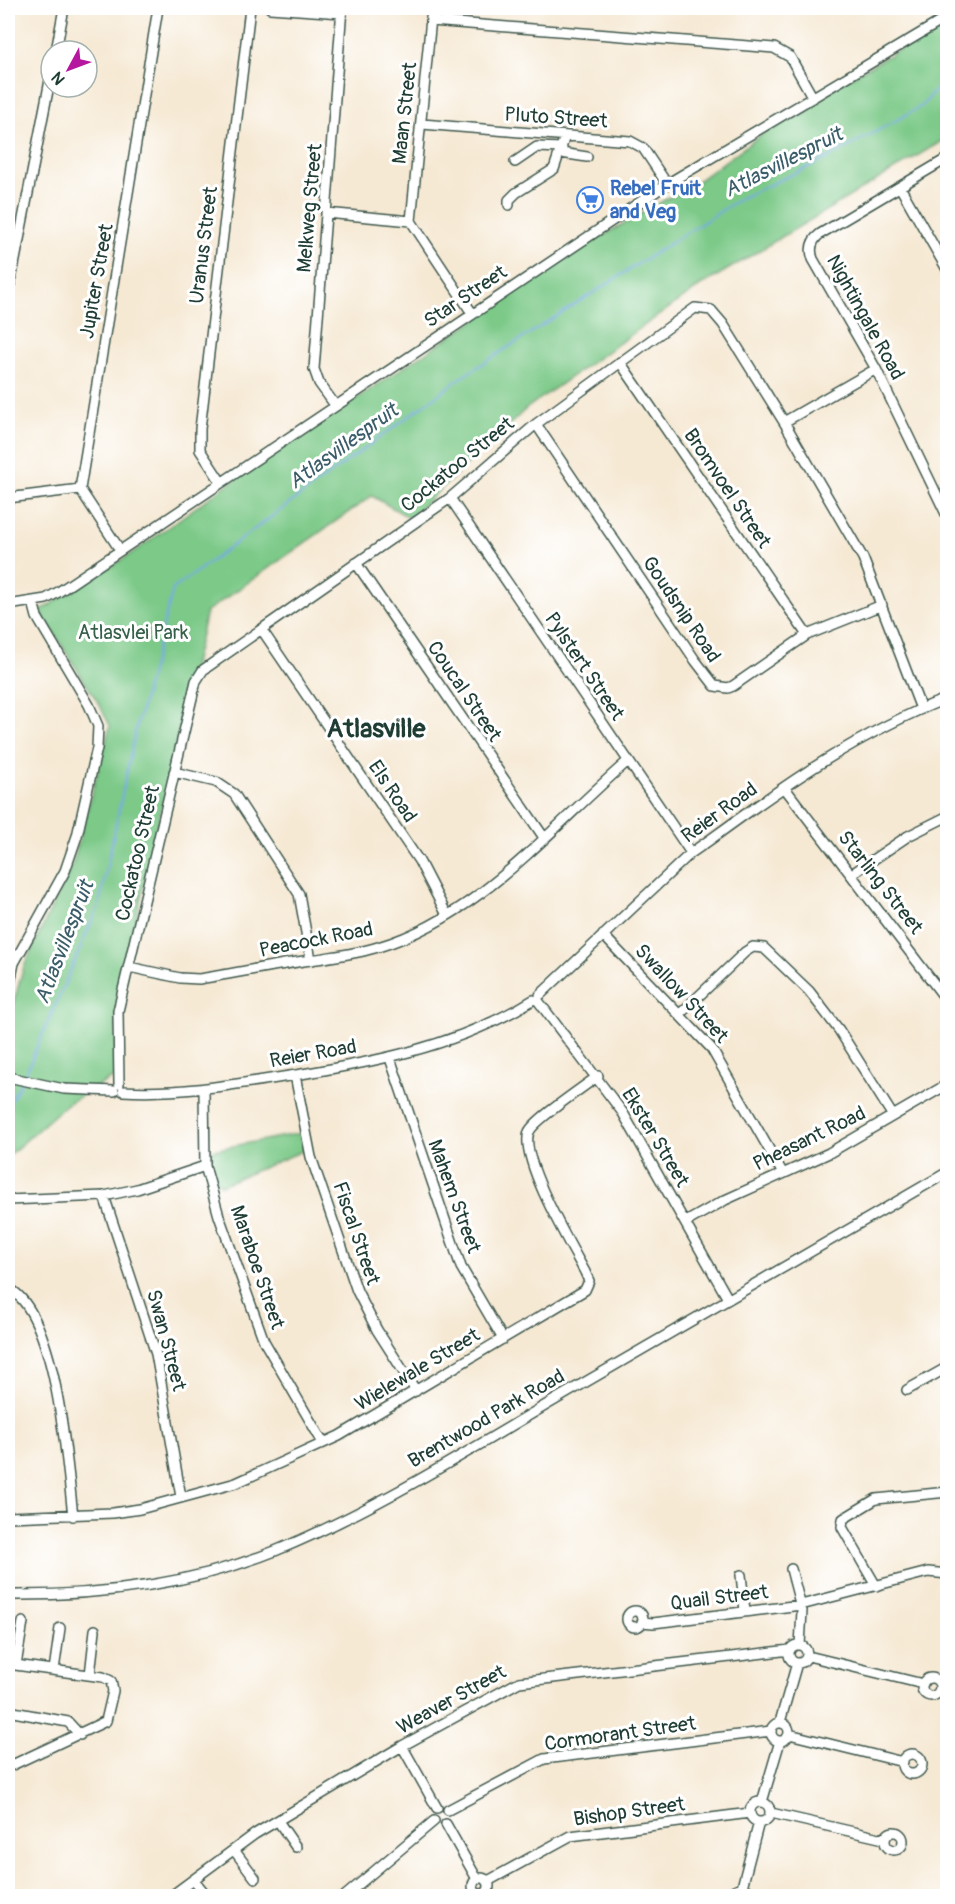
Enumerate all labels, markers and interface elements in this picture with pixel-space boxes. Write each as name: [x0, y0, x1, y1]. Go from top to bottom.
north arrow: [39, 39, 99, 99]
street label: Maan Street: [387, 60, 422, 165]
text: N: [47, 67, 70, 89]
street label: Pluto Street: [504, 101, 609, 134]
water label: Atlasvillespruit: [719, 120, 849, 204]
street label: Melkweg Street: [291, 142, 328, 274]
place label: Rebel Fruit and Veg: [610, 176, 702, 224]
street label: Uranus Street: [184, 184, 223, 305]
supermarket icon: Rebel Fruit and Veg: [575, 185, 605, 215]
street label: Jupiter Street: [74, 221, 119, 341]
street label: Nightingale Road: [821, 250, 910, 384]
street label: Star Street: [419, 259, 512, 333]
water label: Atlasvillespruit: [283, 396, 406, 495]
street label: Cockatoo Street: [396, 411, 520, 518]
street label: Bromvoel Street: [678, 424, 777, 554]
street label: Goudsnip Road: [637, 551, 726, 667]
street label: Pylstert Street: [539, 607, 630, 726]
park label: Atlasvlei Park: [78, 620, 189, 645]
street label: Coucal Street: [422, 636, 508, 747]
district label: Atlasville: [327, 713, 427, 745]
street label: Els Road: [363, 755, 422, 827]
street label: Reier Road: [676, 776, 762, 848]
street label: Cockatoo Street: [110, 782, 165, 923]
street label: Starling Street: [833, 826, 929, 940]
water label: Atlasvillespruit: [29, 875, 101, 1007]
street label: Peacock Road: [257, 916, 375, 963]
street label: Swallow Street: [629, 939, 735, 1049]
street label: Reier Road: [268, 1034, 358, 1073]
street label: Ekster Street: [616, 1083, 695, 1192]
street label: Pheasant Road: [749, 1100, 870, 1176]
street label: Mahem Street: [422, 1136, 487, 1257]
street label: Fiscal Street: [327, 1178, 386, 1289]
street label: Maraboe Street: [225, 1202, 291, 1333]
street label: Swan Street: [141, 1287, 192, 1394]
street label: Wielewale Street: [350, 1322, 485, 1416]
street label: Brentwood Park Road: [404, 1363, 569, 1473]
street label: Quail Street: [669, 1579, 770, 1616]
street label: Weaver Street: [392, 1659, 511, 1740]
street label: Cormorant Street: [543, 1710, 698, 1756]
street label: Bishop Street: [572, 1791, 687, 1832]

